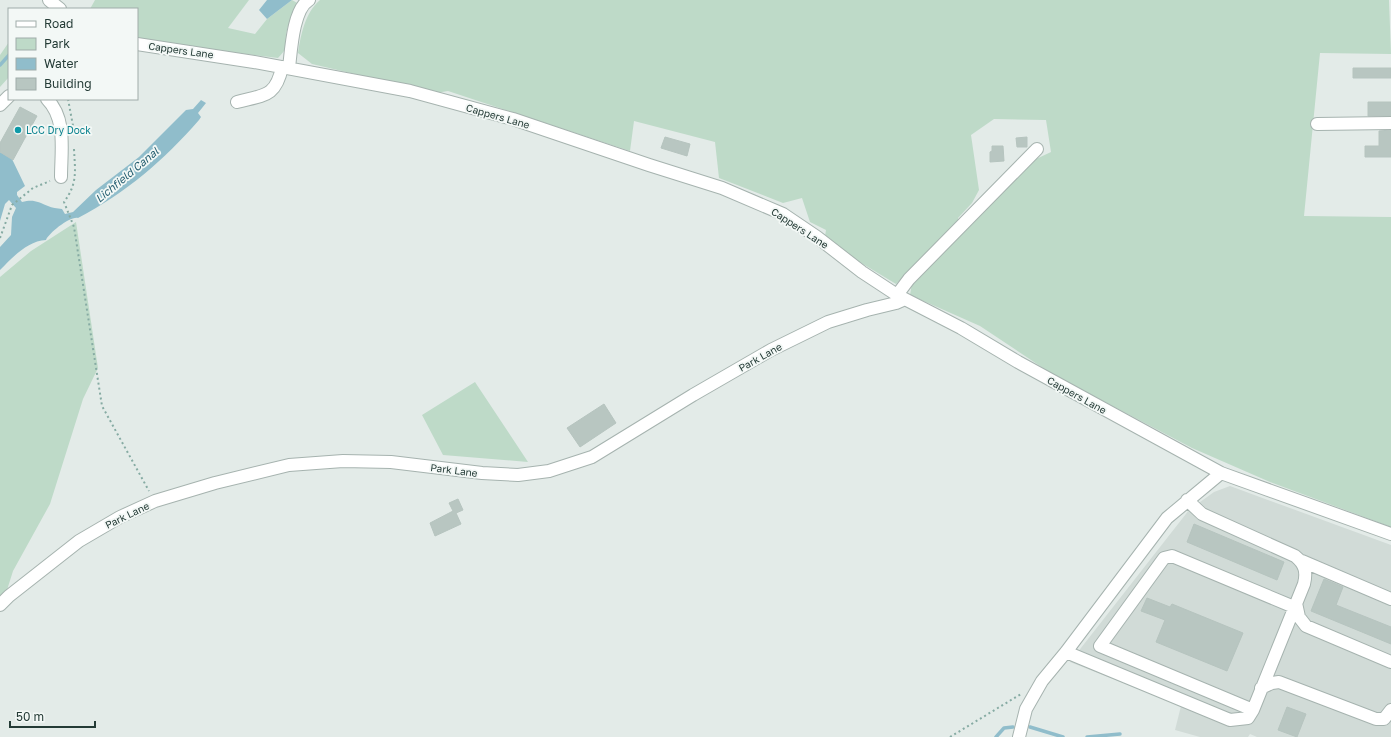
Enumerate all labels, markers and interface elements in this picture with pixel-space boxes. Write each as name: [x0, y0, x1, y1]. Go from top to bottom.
legend: [8, 8, 138, 100]
text: Road: [44, 16, 73, 31]
text: Park: [44, 36, 70, 51]
street label: Cappers Lane: [148, 39, 215, 61]
text: Water: [44, 56, 78, 71]
text: Building: [44, 76, 92, 91]
street label: Cappers Lane: [465, 101, 531, 131]
place label: LCC Dry Dock: [26, 124, 91, 136]
marker: LCC Dry Dock: [13, 125, 23, 135]
water label: Lichfield Canal: [92, 144, 161, 205]
street label: Cappers Lane: [769, 205, 831, 251]
street label: Park Lane: [736, 340, 784, 374]
street label: Cappers Lane: [1045, 374, 1109, 416]
street label: Park Lane: [430, 461, 479, 479]
street label: Park Lane: [103, 499, 151, 531]
scale bar: [10, 703, 95, 729]
text: 50 m: [16, 709, 44, 724]

